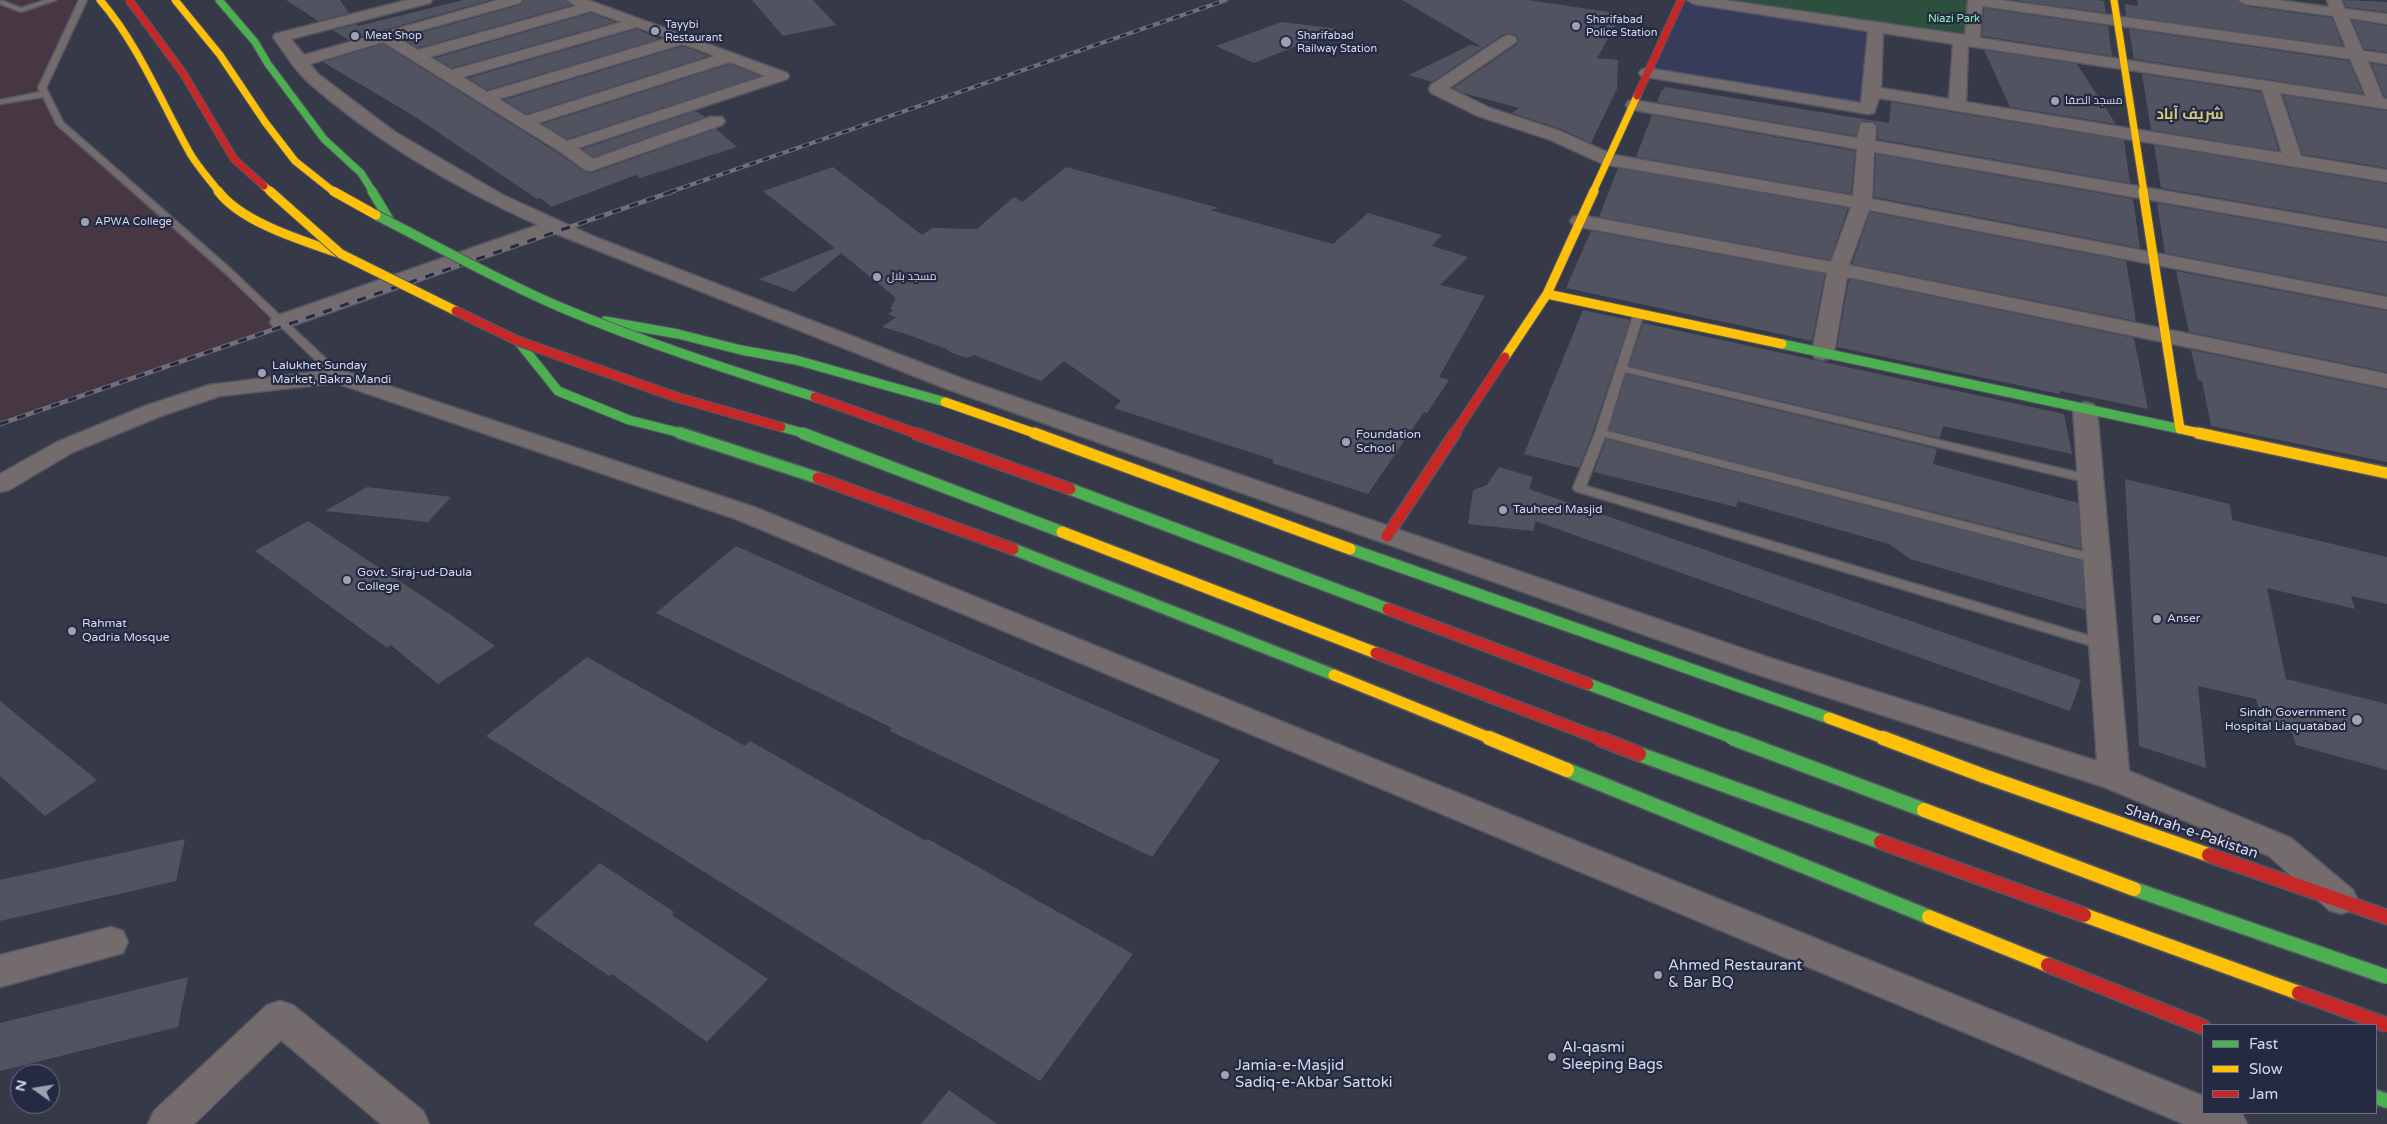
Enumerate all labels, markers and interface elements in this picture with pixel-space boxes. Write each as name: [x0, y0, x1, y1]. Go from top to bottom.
park label: Niazi Park: [1928, 12, 1980, 26]
place label: Sharifabad Police Station: [1586, 13, 1657, 39]
place label: Tayybi Restaurant: [665, 18, 722, 44]
marker: Sharifabad Police Station: [1570, 20, 1582, 32]
marker: Tayybi Restaurant: [649, 25, 661, 37]
place label: Meat Shop: [365, 29, 422, 43]
place label: Sharifabad Railway Station: [1297, 29, 1377, 55]
marker: Meat Shop: [349, 30, 361, 42]
marker: Sharifabad Railway Station: [1279, 35, 1293, 49]
place label: مسجد الصفا: [2065, 94, 2123, 108]
marker: مسجد الصفا: [2049, 95, 2061, 107]
district label: شريف آباد: [2156, 106, 2224, 124]
place label: APWA College: [95, 215, 172, 229]
marker: APWA College: [79, 216, 91, 228]
place label: مسجد بلال: [887, 270, 937, 284]
marker: مسجد بلال: [871, 271, 883, 283]
place label: Lalukhet Sunday Market, Bakra Mandi: [272, 359, 391, 387]
marker: Lalukhet Sunday Market, Bakra Mandi: [256, 367, 268, 379]
place label: Foundation School: [1356, 428, 1421, 456]
marker: Foundation School: [1340, 436, 1352, 448]
place label: Tauheed Masjid: [1513, 503, 1603, 517]
marker: Tauheed Masjid: [1497, 504, 1509, 516]
place label: Govt. Siraj-ud-Daula College: [357, 566, 472, 594]
marker: Govt. Siraj-ud-Daula College: [341, 574, 353, 586]
place label: Anser: [2167, 612, 2200, 626]
marker: Anser: [2151, 613, 2163, 625]
place label: Rahmat Qadria Mosque: [82, 617, 170, 645]
marker: Rahmat Qadria Mosque: [66, 625, 78, 637]
place label: Sindh Government Hospital Liaquatabad: [2225, 706, 2346, 734]
marker: Sindh Government Hospital Liaquatabad: [2350, 713, 2364, 727]
street label: Shahrah-e-Pakistan: [2122, 801, 2260, 863]
place label: Ahmed Restaurant & Bar BQ: [1668, 957, 1802, 992]
marker: Ahmed Restaurant & Bar BQ: [1652, 969, 1664, 981]
legend: [2202, 1024, 2377, 1114]
text: Fast: [2249, 1035, 2278, 1053]
place label: Al-qasmi Sleeping Bags: [1562, 1039, 1663, 1074]
marker: Al-qasmi Sleeping Bags: [1546, 1051, 1558, 1063]
place label: Jamia-e-Masjid Sadiq-e-Akbar Sattoki: [1235, 1057, 1393, 1092]
text: Slow: [2249, 1060, 2283, 1078]
north arrow: [10, 1064, 60, 1114]
marker: Jamia-e-Masjid Sadiq-e-Akbar Sattoki: [1219, 1069, 1231, 1081]
text: N: [11, 1078, 30, 1093]
text: Jam: [2249, 1085, 2278, 1103]

